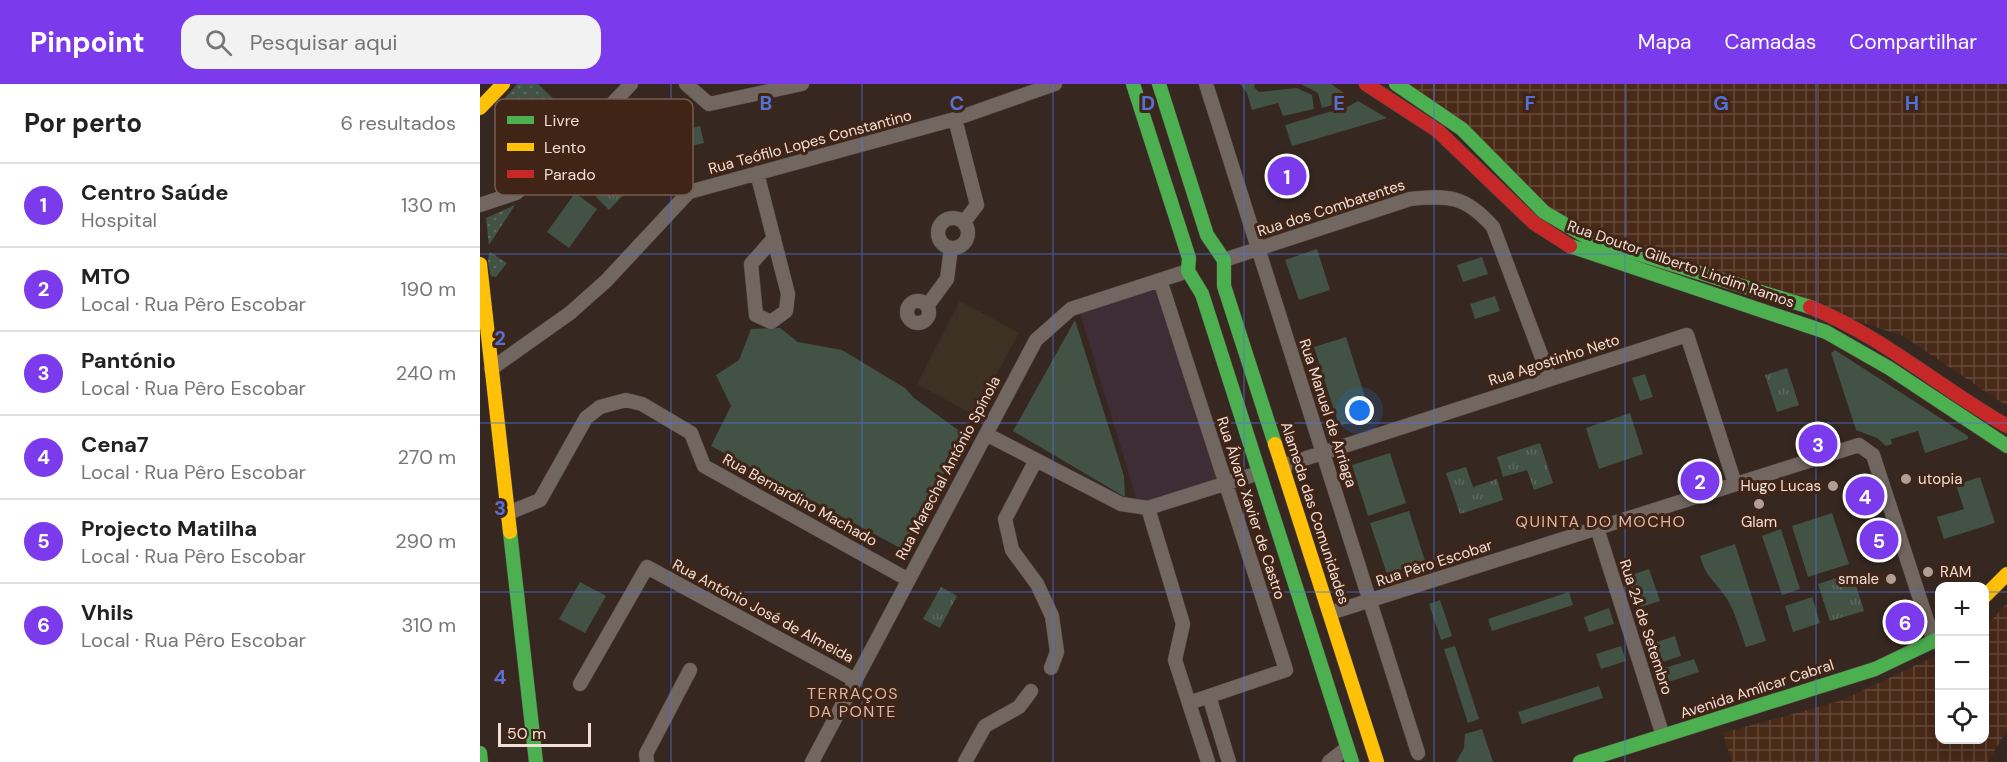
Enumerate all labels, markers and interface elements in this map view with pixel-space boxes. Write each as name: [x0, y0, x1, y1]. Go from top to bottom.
search box: [181, 15, 601, 69]
text: Pinpoint: [30, 24, 145, 61]
icon: search: [202, 26, 235, 59]
text: Pesquisar aqui: [250, 28, 398, 57]
text: Mapa: [1638, 28, 1691, 56]
text: Camadas: [1724, 28, 1816, 56]
text: Compartilhar: [1849, 28, 1977, 56]
text: B: [760, 90, 772, 116]
text: C: [950, 90, 964, 116]
text: D: [1141, 90, 1155, 116]
text: E: [1333, 90, 1345, 116]
text: F: [1524, 90, 1536, 116]
text: G: [1713, 90, 1729, 116]
text: H: [1905, 90, 1919, 116]
legend: [495, 99, 693, 195]
street label: Rua Teófilo Lopes Constantino: [706, 105, 914, 179]
text: Por perto: [24, 106, 142, 140]
text: 6 resultados: [341, 110, 456, 136]
text: Livre: [544, 110, 579, 131]
text: Lento: [544, 137, 586, 158]
pin: 1: [1268, 154, 1306, 199]
text: Parado: [544, 164, 596, 185]
street label: Rua dos Combatentes: [1255, 175, 1407, 241]
text: Centro Saúde: [81, 178, 228, 207]
text: 1: [40, 192, 47, 218]
text: 130 m: [401, 192, 456, 218]
text: Hospital: [81, 207, 157, 233]
street label: Rua Doutor Gilberto Lindim Ramos: [1565, 216, 1797, 312]
text: MTO: [81, 262, 130, 291]
text: 2: [38, 276, 49, 302]
text: 190 m: [400, 276, 456, 302]
text: Local · Rua Pêro Escobar: [81, 291, 306, 317]
text: 2: [494, 325, 506, 351]
street label: Rua Agostinho Neto: [1486, 329, 1622, 391]
street label: Rua Manuel de Arriaga: [1295, 336, 1361, 490]
text: Pantónio: [81, 346, 176, 375]
text: 3: [37, 360, 50, 386]
text: 240 m: [396, 360, 456, 386]
street label: Rua Marechal António Spínola: [891, 373, 1005, 563]
text: Local · Rua Pêro Escobar: [81, 375, 306, 401]
your location: [1345, 396, 1374, 425]
street label: Rua Álvaro Xavier de Castro: [1212, 414, 1290, 602]
street label: Alameda das Comunidades: [1276, 419, 1354, 607]
pin: 3: [1798, 422, 1838, 466]
text: Cena7: [81, 430, 149, 459]
text: 4: [37, 444, 50, 470]
text: 270 m: [398, 444, 456, 470]
street label: Rua Bernardino Machado: [719, 449, 881, 551]
pin: 2: [1680, 458, 1720, 504]
text: Local · Rua Pêro Escobar: [81, 459, 306, 485]
place label: utopia: [1918, 469, 1962, 489]
marker: utopia: [1899, 472, 1913, 486]
pin: 4: [1846, 474, 1884, 518]
place label: Hugo Lucas: [1740, 476, 1821, 496]
marker: Hugo Lucas: [1826, 479, 1840, 493]
text: 3: [494, 495, 506, 521]
marker: Glam: [1752, 497, 1766, 511]
district label: QUINTA DO MOCHO: [1516, 511, 1687, 532]
place label: Glam: [1741, 512, 1777, 532]
text: Projecto Matilha: [81, 514, 257, 543]
pin: 5: [1860, 518, 1898, 562]
text: 5: [37, 528, 50, 554]
text: 290 m: [395, 528, 456, 554]
street label: Rua Pêro Escobar: [1373, 535, 1495, 591]
text: Local · Rua Pêro Escobar: [81, 543, 306, 569]
street label: Rua António José de Almeida: [669, 555, 857, 667]
street label: Rua 24 de Setembro: [1615, 557, 1677, 697]
place label: RAM: [1940, 562, 1972, 582]
marker: RAM: [1921, 565, 1935, 579]
place label: smale: [1838, 569, 1879, 589]
marker: smale: [1884, 572, 1898, 586]
map controls: [1935, 582, 1989, 744]
button: +: [1935, 582, 1989, 636]
text: Vhils: [81, 598, 134, 627]
pin: 6: [1886, 600, 1924, 644]
text: 6: [37, 612, 50, 638]
text: 310 m: [401, 612, 456, 638]
text: Local · Rua Pêro Escobar: [81, 627, 306, 653]
button: −: [1935, 636, 1989, 690]
street label: Avenida Amílcar Cabral: [1678, 655, 1836, 723]
text: 4: [494, 664, 507, 690]
district label: TERRAÇOS DA PONTE: [807, 683, 899, 722]
button: locate: [1935, 690, 1989, 744]
scale bar: [498, 720, 591, 748]
text: 50 m: [507, 723, 546, 744]

